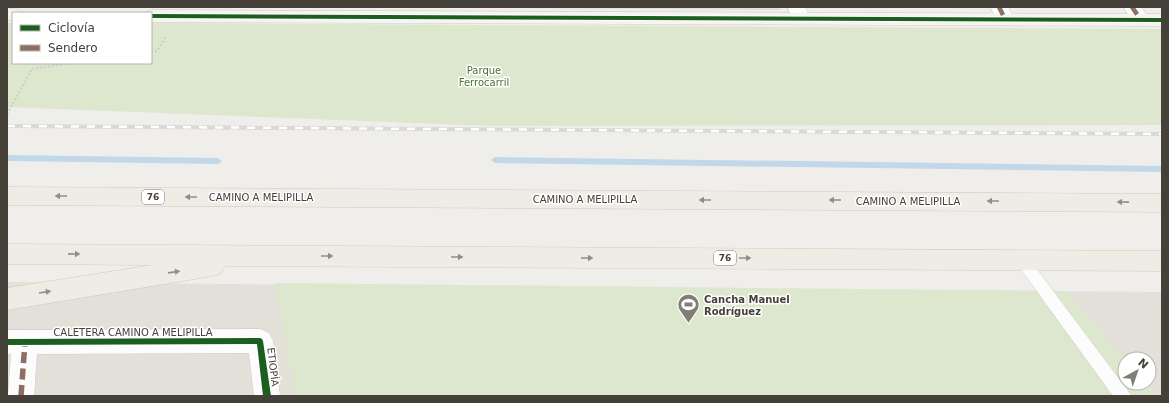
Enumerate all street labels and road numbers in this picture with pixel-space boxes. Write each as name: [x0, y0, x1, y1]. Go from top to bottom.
road number: 76: [142, 190, 164, 204]
street label: CAMINO A MELIPILLA: [209, 192, 313, 203]
street label: CAMINO A MELIPILLA: [533, 194, 637, 205]
street label: CAMINO A MELIPILLA: [856, 196, 960, 207]
road number: 76: [714, 251, 736, 265]
street label: CALETERA CAMINO A MELIPILLA: [53, 327, 213, 338]
street label: ETIOPÍA: [265, 347, 282, 387]

